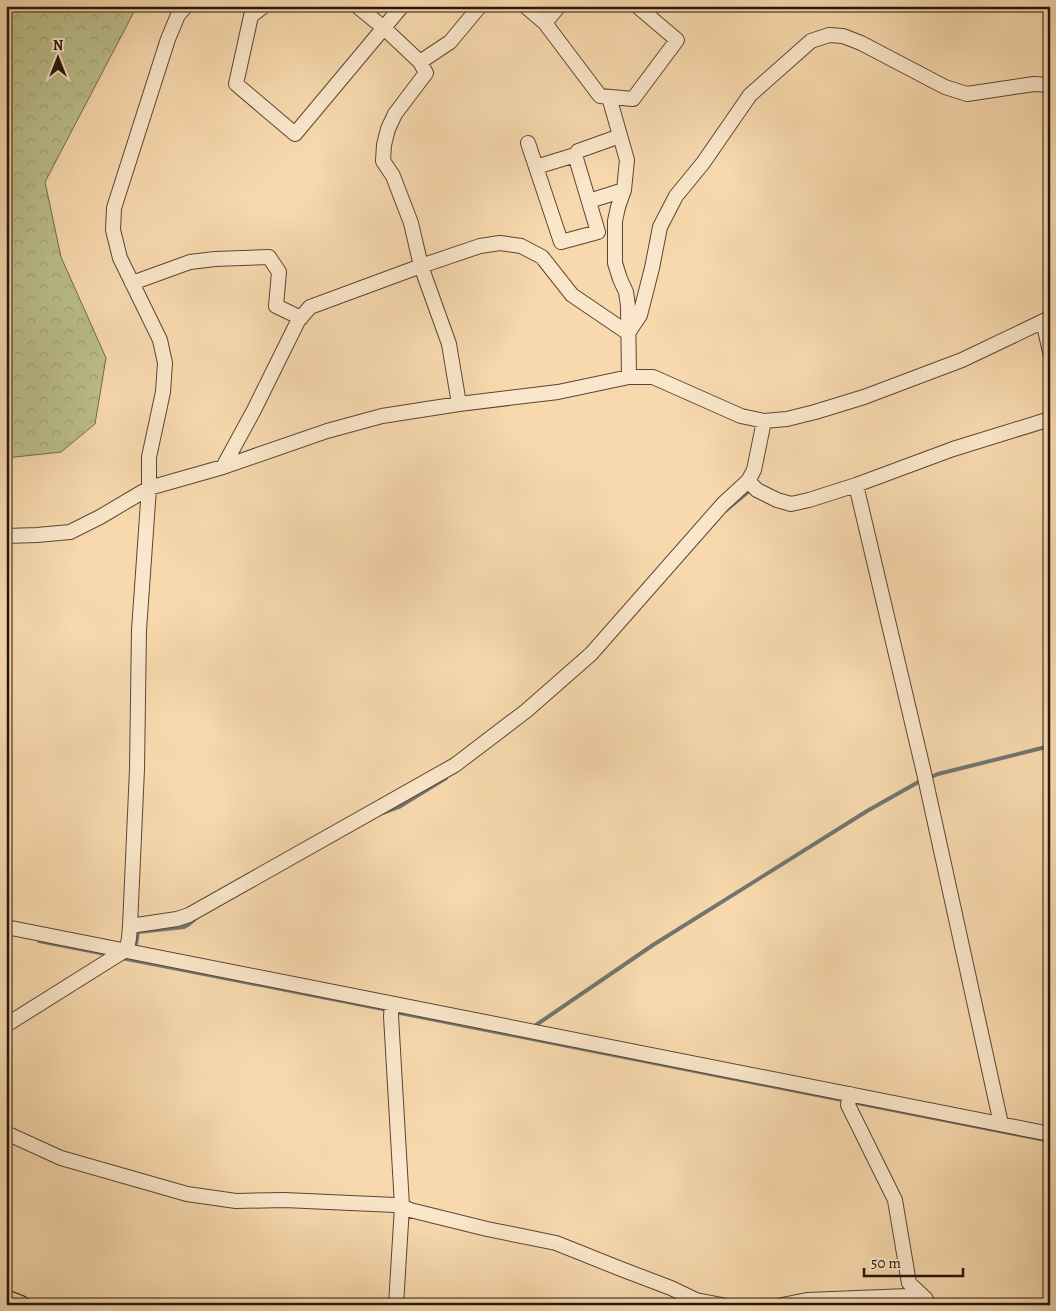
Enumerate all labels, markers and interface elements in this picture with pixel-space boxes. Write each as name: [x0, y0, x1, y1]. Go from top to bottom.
north arrow: [32, 32, 82, 82]
text: N: [53, 36, 63, 55]
scale bar: [864, 1246, 962, 1278]
text: 50 m: [871, 1253, 901, 1273]

